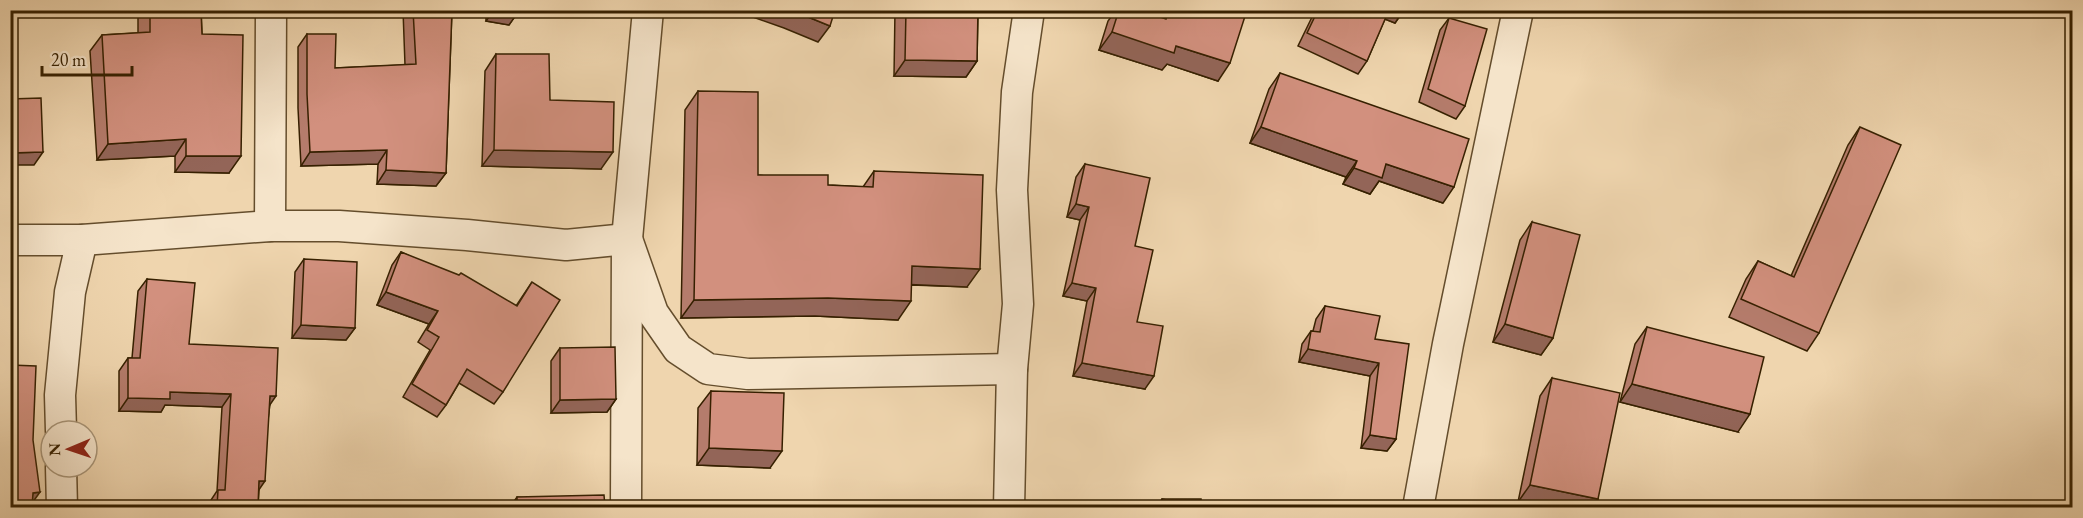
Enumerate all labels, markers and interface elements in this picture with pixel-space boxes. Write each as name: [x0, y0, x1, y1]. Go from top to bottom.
scale bar: [42, 39, 132, 77]
text: 20 m: [51, 48, 86, 71]
north arrow: [39, 419, 99, 479]
text: N: [44, 443, 65, 456]

